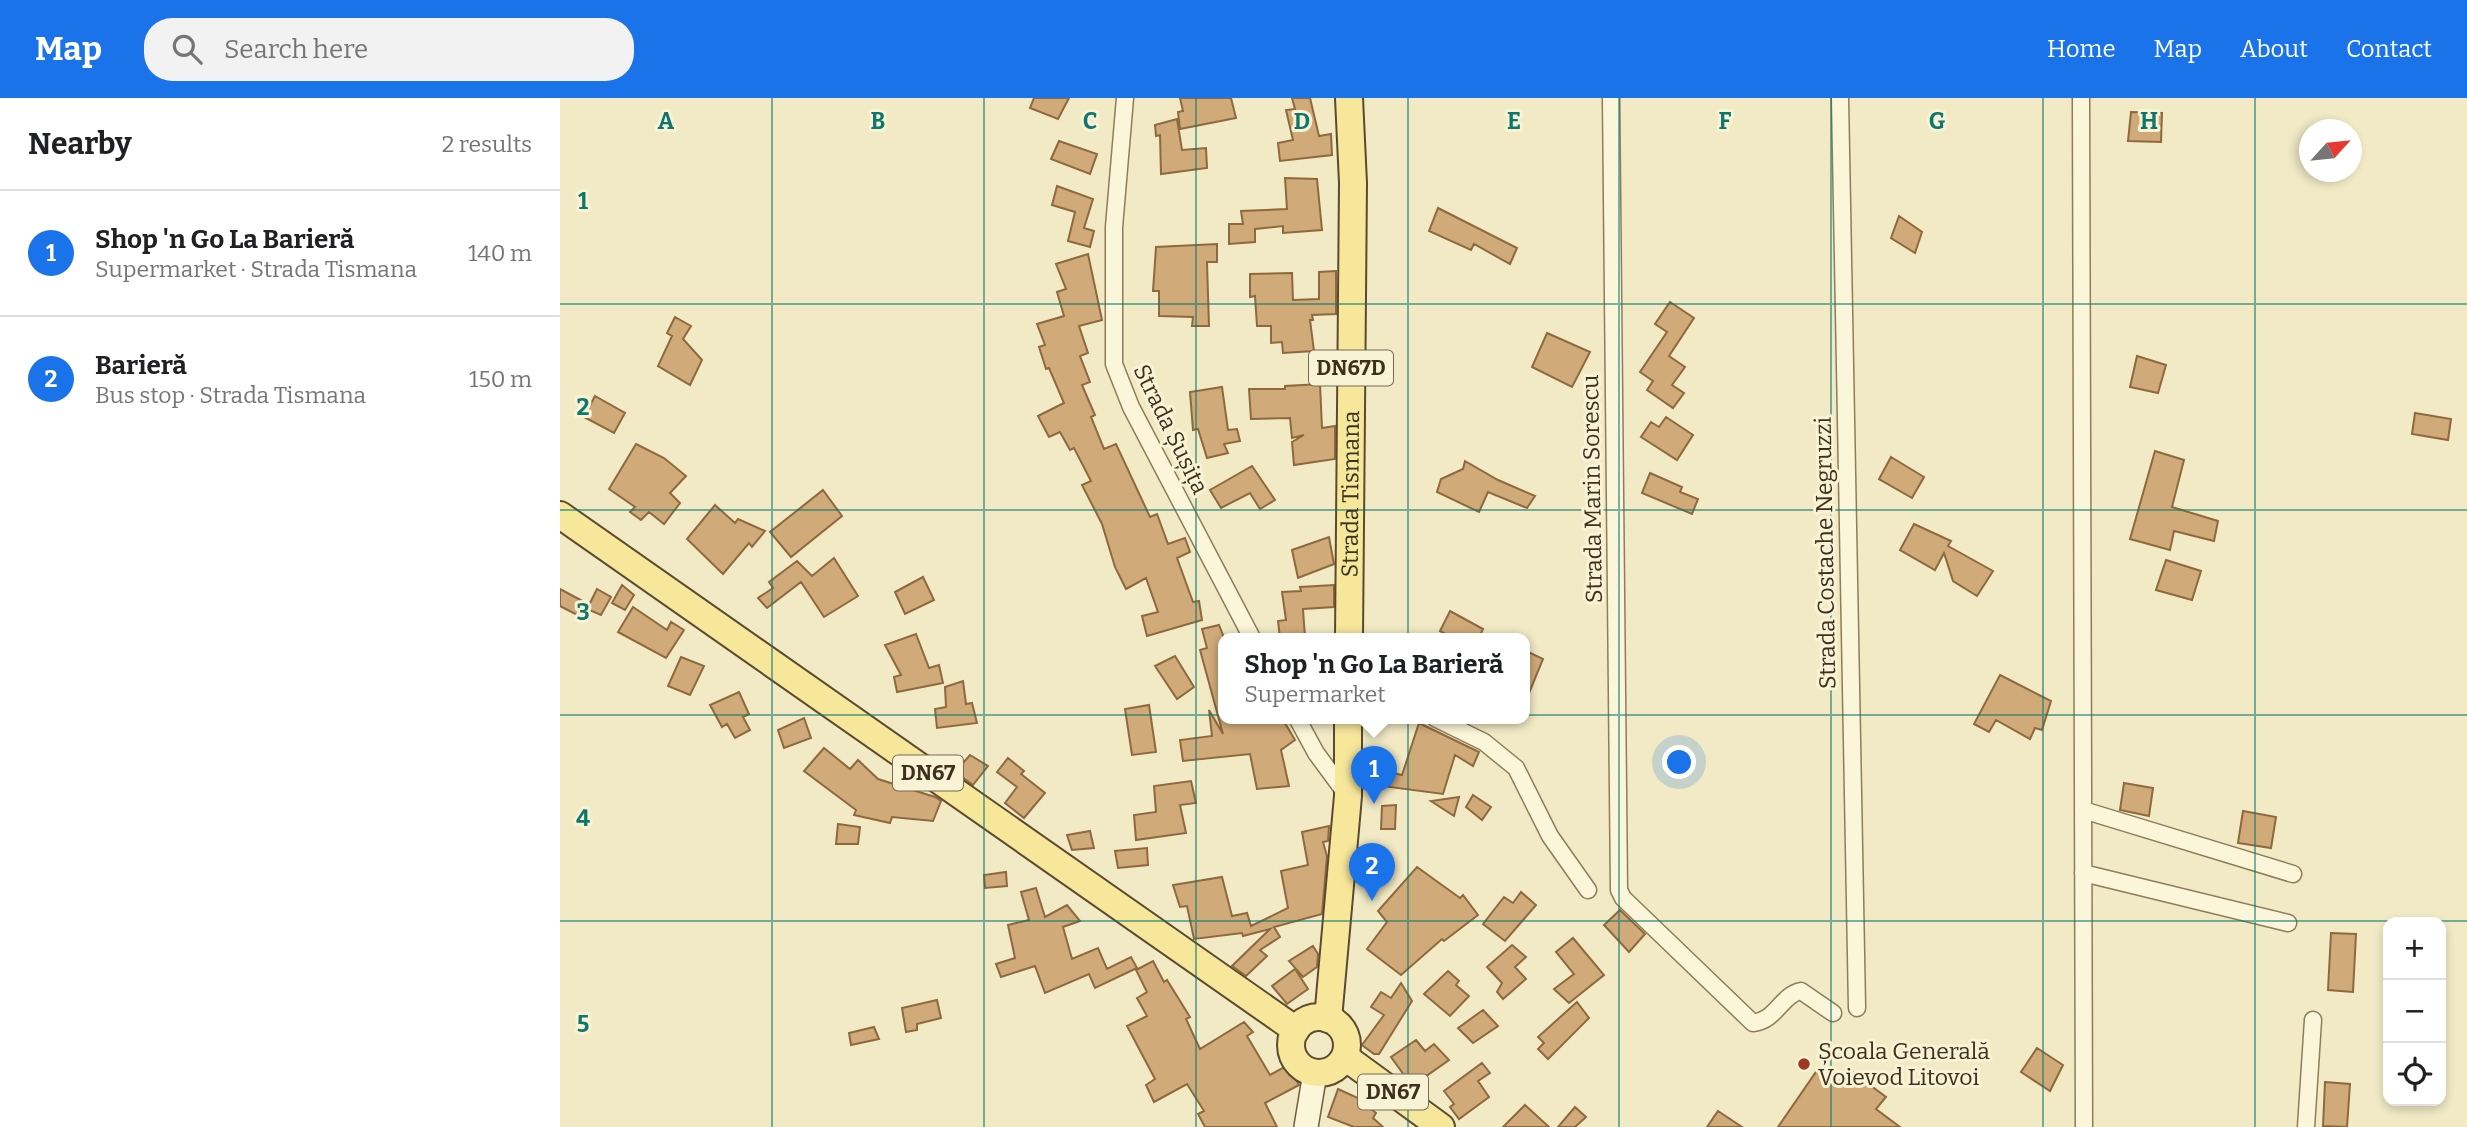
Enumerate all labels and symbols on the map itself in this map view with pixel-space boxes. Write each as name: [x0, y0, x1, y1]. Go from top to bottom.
text: A: [658, 107, 675, 135]
text: B: [871, 107, 885, 135]
text: C: [1083, 107, 1097, 135]
text: D: [1294, 107, 1310, 135]
text: E: [1507, 107, 1521, 135]
text: F: [1719, 107, 1732, 135]
text: G: [1929, 107, 1946, 135]
text: H: [2140, 107, 2158, 135]
north arrow: [2299, 119, 2362, 182]
text: 1: [578, 187, 588, 215]
road number: DN67D: [1309, 350, 1393, 386]
street label: Strada Șușița: [1127, 360, 1215, 499]
street label: Strada Marin Sorescu: [1576, 375, 1608, 603]
text: 2: [577, 393, 590, 421]
street label: Strada Tismana: [1336, 410, 1365, 578]
street label: Strada Costache Negruzzi: [1809, 416, 1841, 689]
text: 3: [576, 598, 590, 626]
your location: [1662, 745, 1696, 779]
pin: 1: [1351, 746, 1397, 804]
road number: DN67: [893, 756, 963, 790]
text: 4: [576, 804, 590, 832]
pin: 2: [1349, 843, 1395, 901]
text: 5: [577, 1010, 589, 1038]
place label: Școala Generală Voievod Litovoi: [1818, 1037, 1990, 1091]
marker: Școala Generală Voievod Litovoi: [1796, 1056, 1812, 1072]
road number: DN67: [1358, 1074, 1428, 1110]

